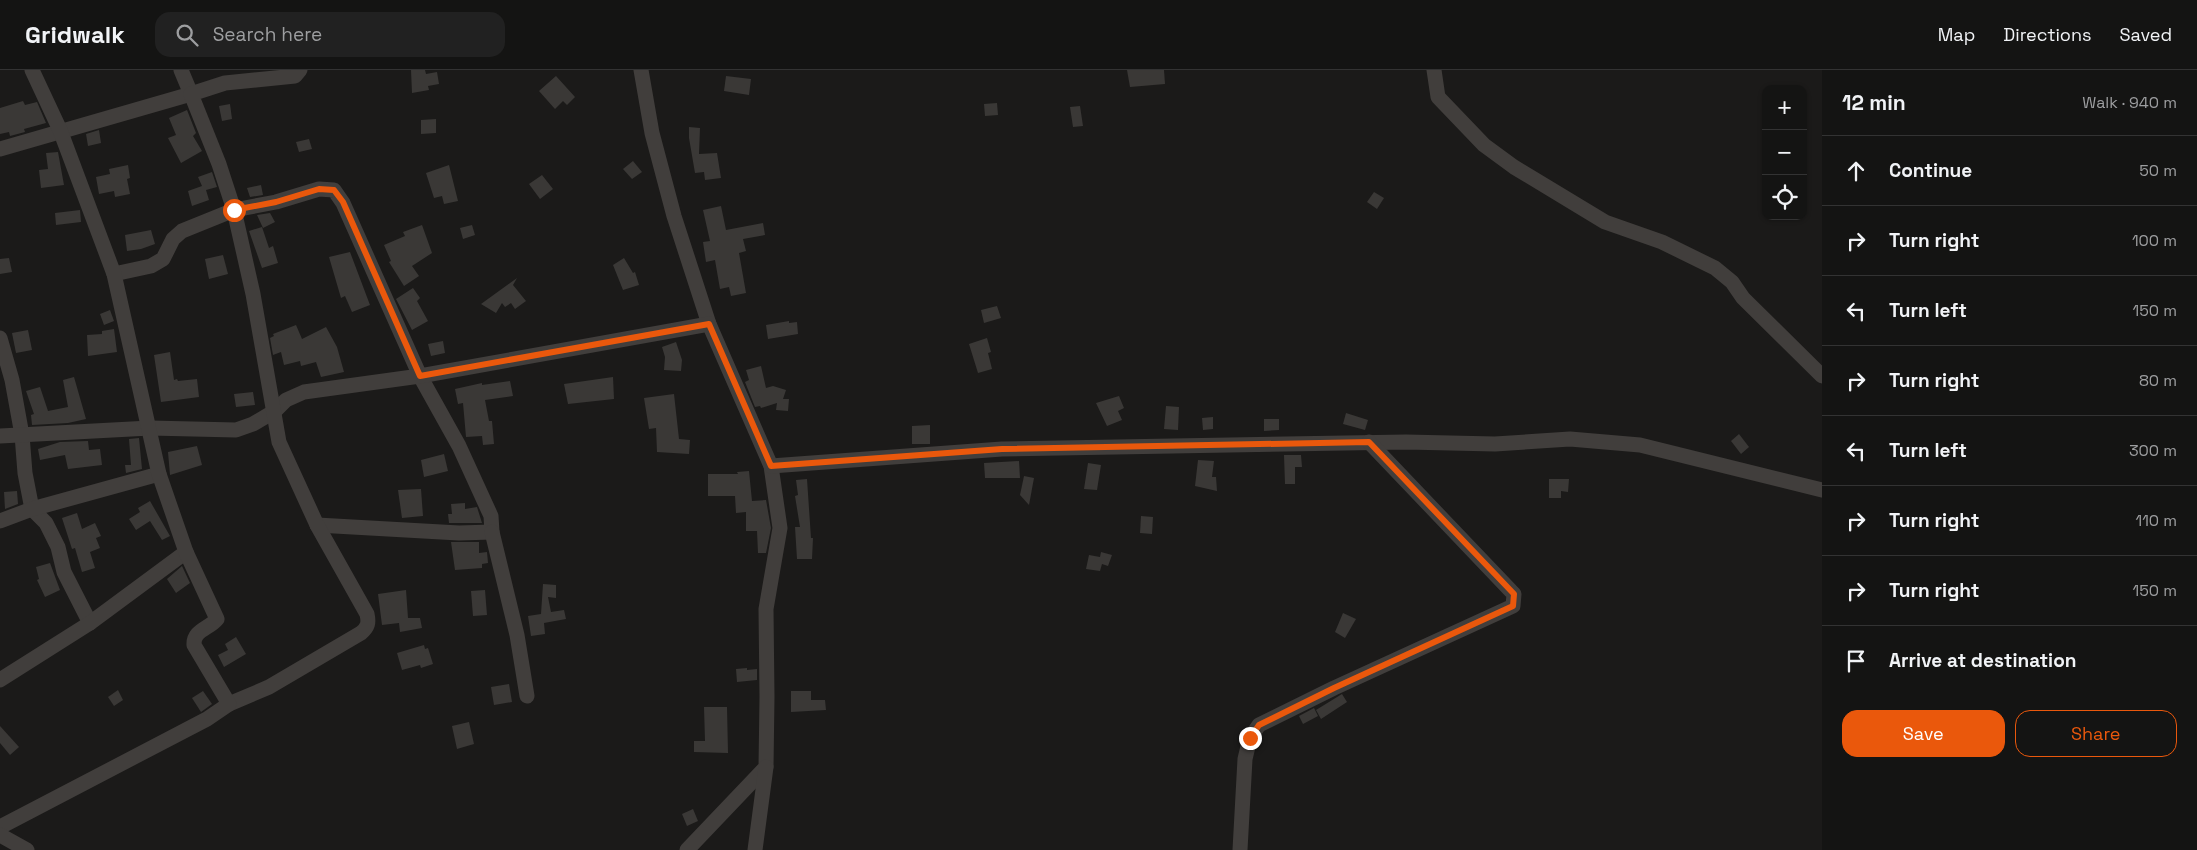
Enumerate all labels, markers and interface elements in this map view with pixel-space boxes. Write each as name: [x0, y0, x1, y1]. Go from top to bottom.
search box: [155, 12, 505, 57]
text: Gridwalk: [25, 19, 125, 50]
icon: search: [173, 21, 201, 49]
text: Search here: [213, 22, 322, 47]
text: Map: [1938, 23, 1975, 46]
text: Directions: [2003, 23, 2092, 46]
text: Saved: [2120, 23, 2172, 46]
map controls: [1762, 85, 1807, 220]
button: +: [1762, 85, 1807, 130]
text: 12 min: [1842, 89, 1906, 116]
text: Walk · 940 m: [2082, 92, 2177, 113]
button: −: [1762, 130, 1807, 175]
icon: ahead: [1842, 157, 1870, 185]
text: Continue: [1889, 158, 1972, 183]
text: 50 m: [2139, 160, 2177, 181]
button: locate: [1762, 175, 1807, 220]
route start: [223, 199, 246, 222]
icon: right: [1842, 227, 1870, 255]
text: Turn right: [1889, 228, 1979, 253]
text: 100 m: [2132, 230, 2177, 251]
icon: left: [1842, 297, 1870, 325]
text: Turn left: [1889, 298, 1967, 323]
text: 150 m: [2133, 300, 2177, 321]
icon: right: [1842, 367, 1870, 395]
text: Turn right: [1889, 368, 1979, 393]
text: 80 m: [2139, 370, 2177, 391]
icon: left: [1842, 437, 1870, 465]
text: Turn left: [1889, 438, 1967, 463]
text: 300 m: [2129, 440, 2177, 461]
icon: right: [1842, 507, 1870, 535]
text: Turn right: [1889, 508, 1979, 533]
text: 110 m: [2135, 510, 2177, 531]
icon: right: [1842, 577, 1870, 605]
text: Turn right: [1889, 578, 1979, 603]
text: 150 m: [2133, 580, 2177, 601]
icon: arrive: [1842, 647, 1870, 675]
text: Arrive at destination: [1889, 648, 2077, 673]
button: Save: [1842, 710, 2005, 757]
button: Share: [2015, 710, 2177, 757]
route end: [1239, 727, 1262, 750]

